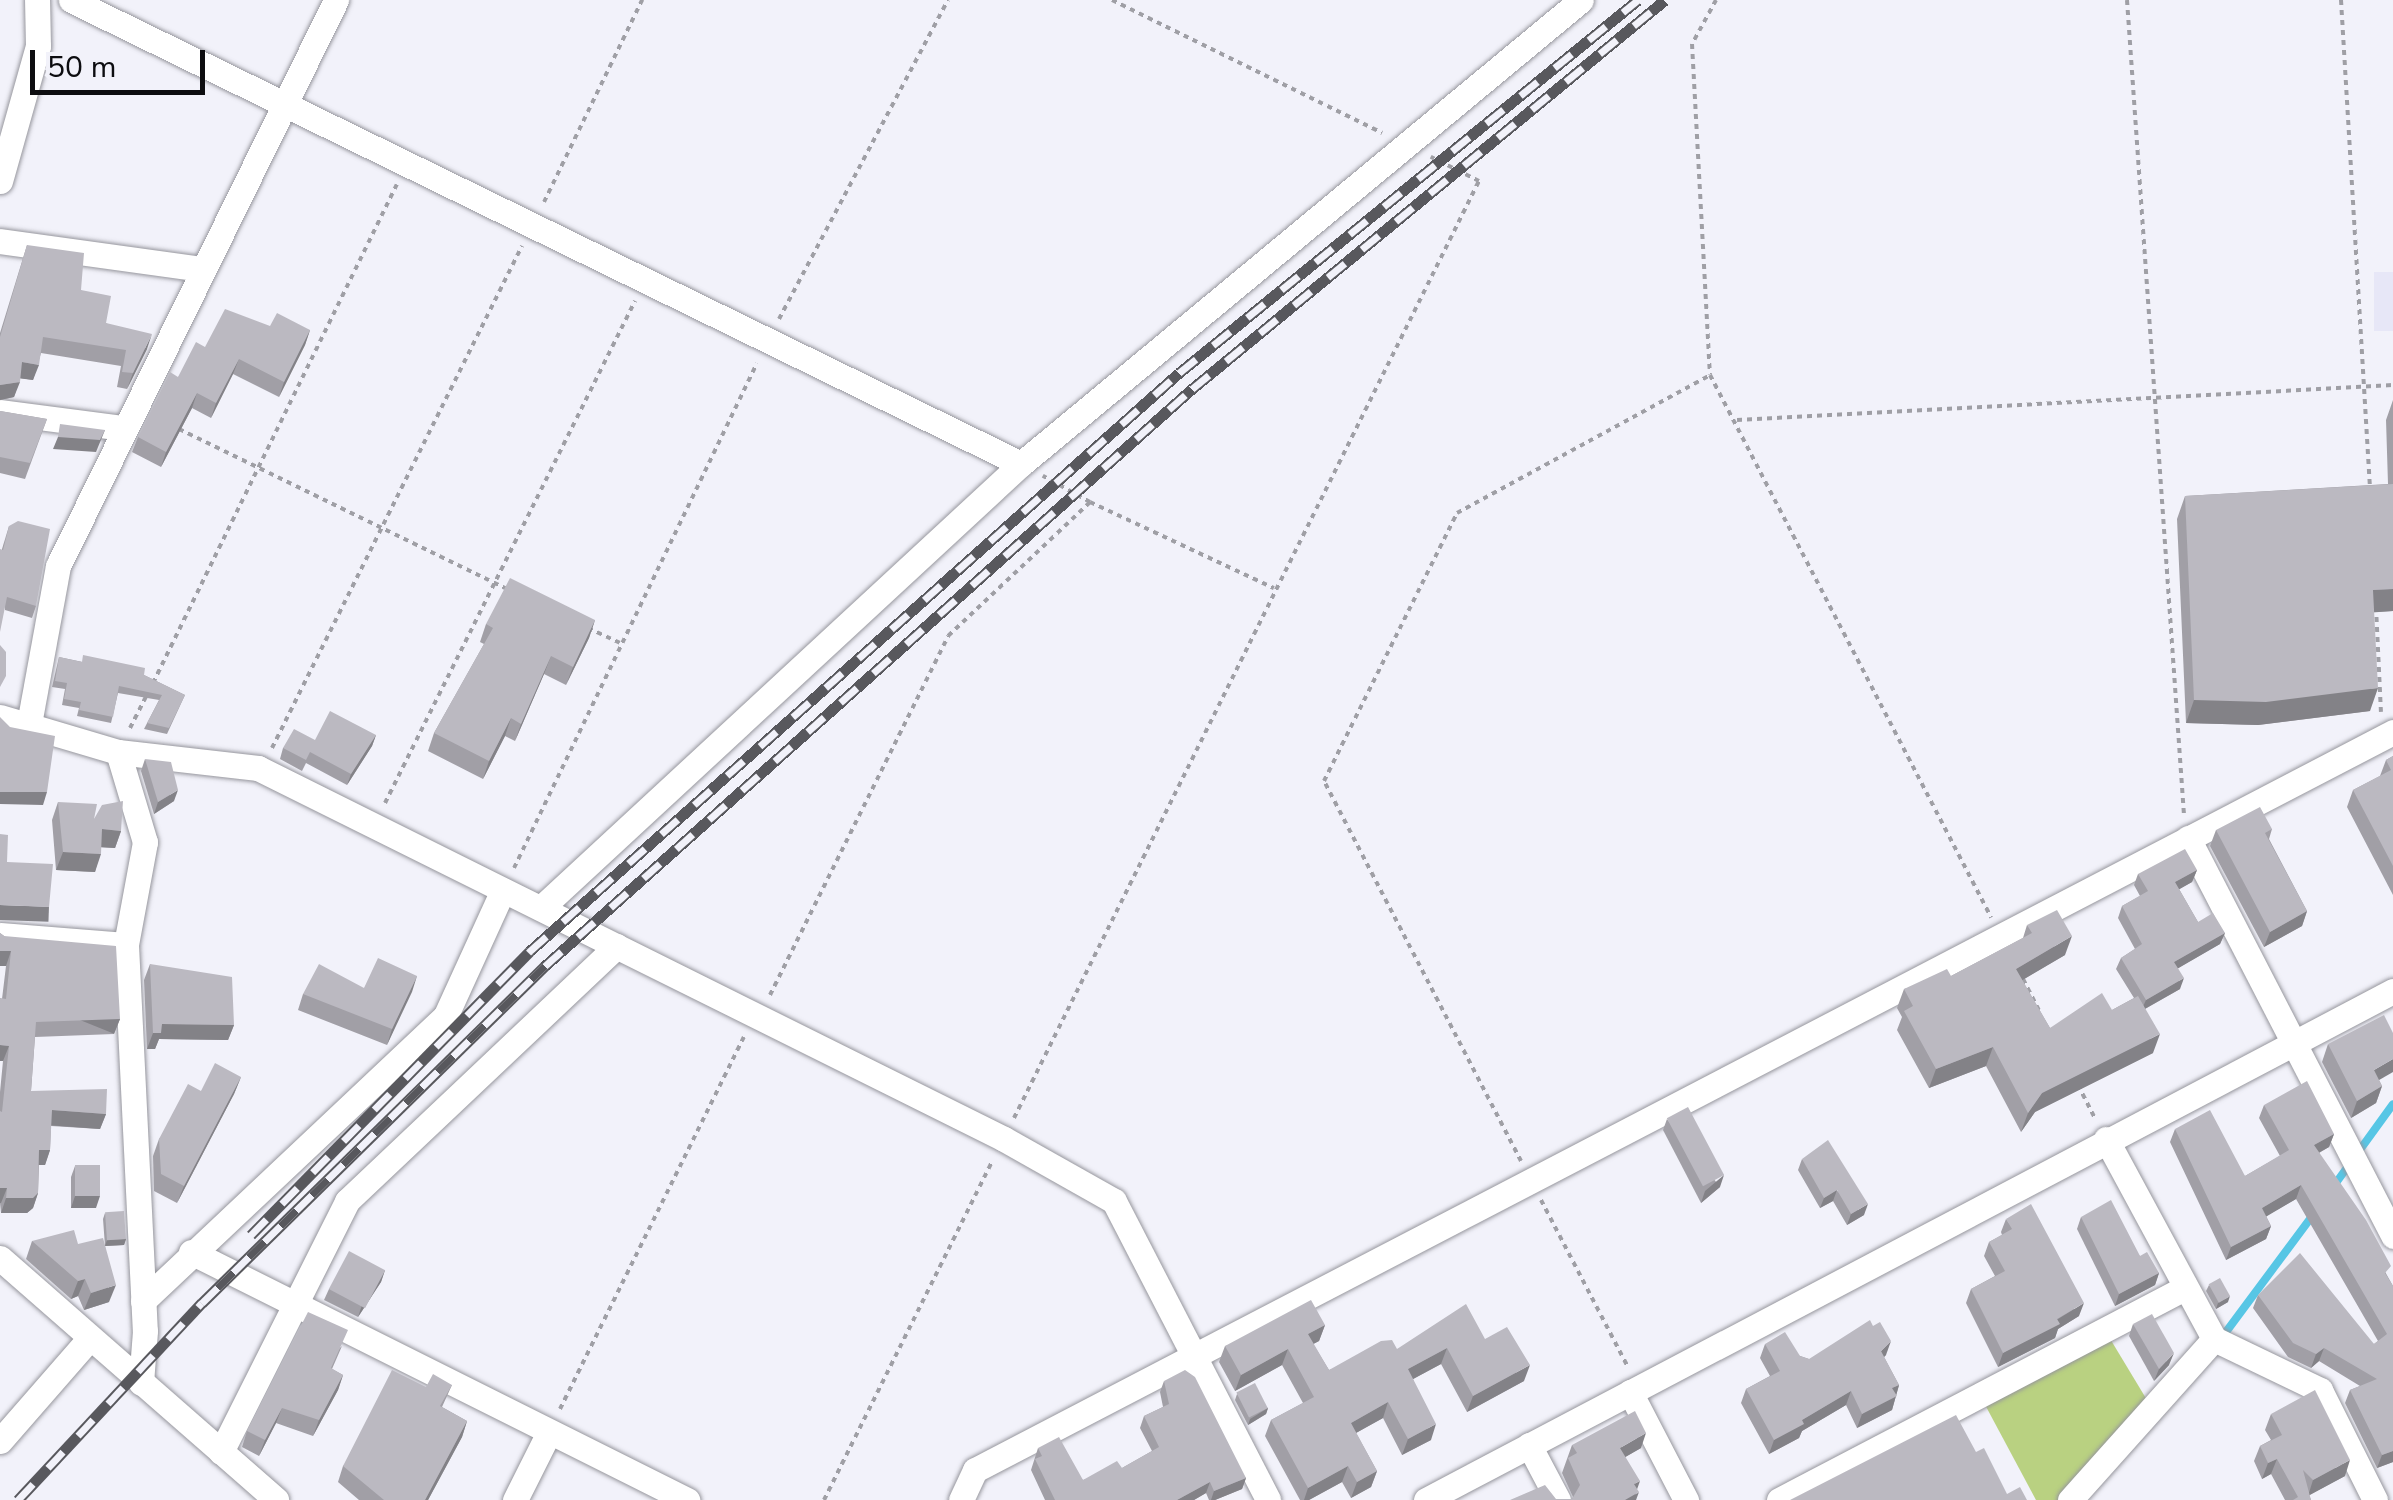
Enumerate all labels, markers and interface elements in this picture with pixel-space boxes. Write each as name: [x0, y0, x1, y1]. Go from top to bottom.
scale bar: [35, 30, 210, 92]
text: 50 m: [47, 47, 116, 88]

